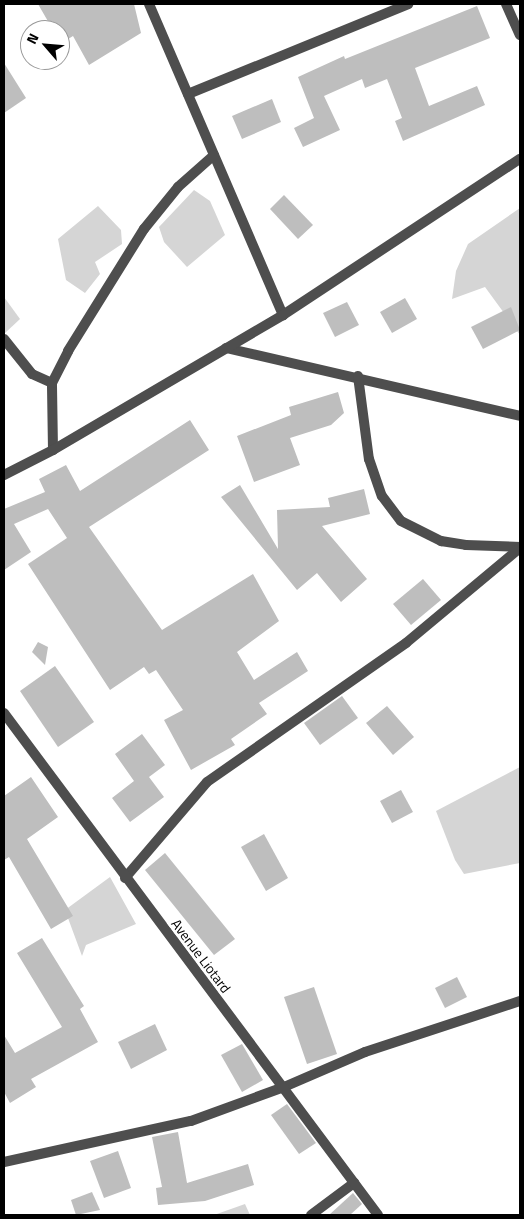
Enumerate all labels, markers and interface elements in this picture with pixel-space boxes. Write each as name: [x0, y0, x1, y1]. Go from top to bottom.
north arrow: [20, 20, 70, 70]
text: N: [21, 29, 44, 48]
street label: Avenue Liotard: [168, 916, 234, 996]

